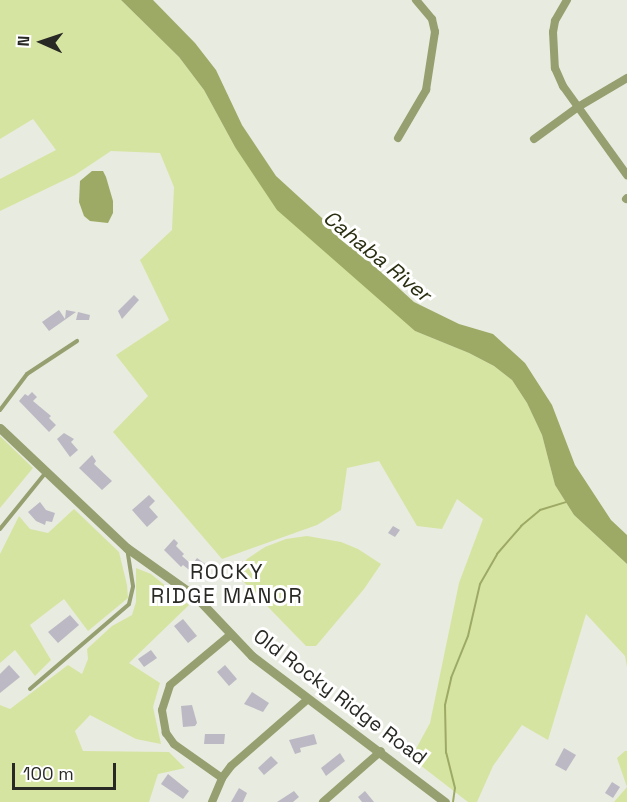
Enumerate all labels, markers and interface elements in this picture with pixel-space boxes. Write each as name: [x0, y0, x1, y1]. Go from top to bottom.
north arrow: [12, 12, 72, 72]
text: N: [13, 35, 34, 47]
water label: Cahaba River: [318, 205, 436, 307]
district label: ROCKY RIDGE MANOR: [151, 559, 303, 609]
street label: Old Rocky Ridge Road: [249, 624, 431, 770]
scale bar: [15, 751, 118, 789]
text: 100 m: [23, 762, 74, 785]

